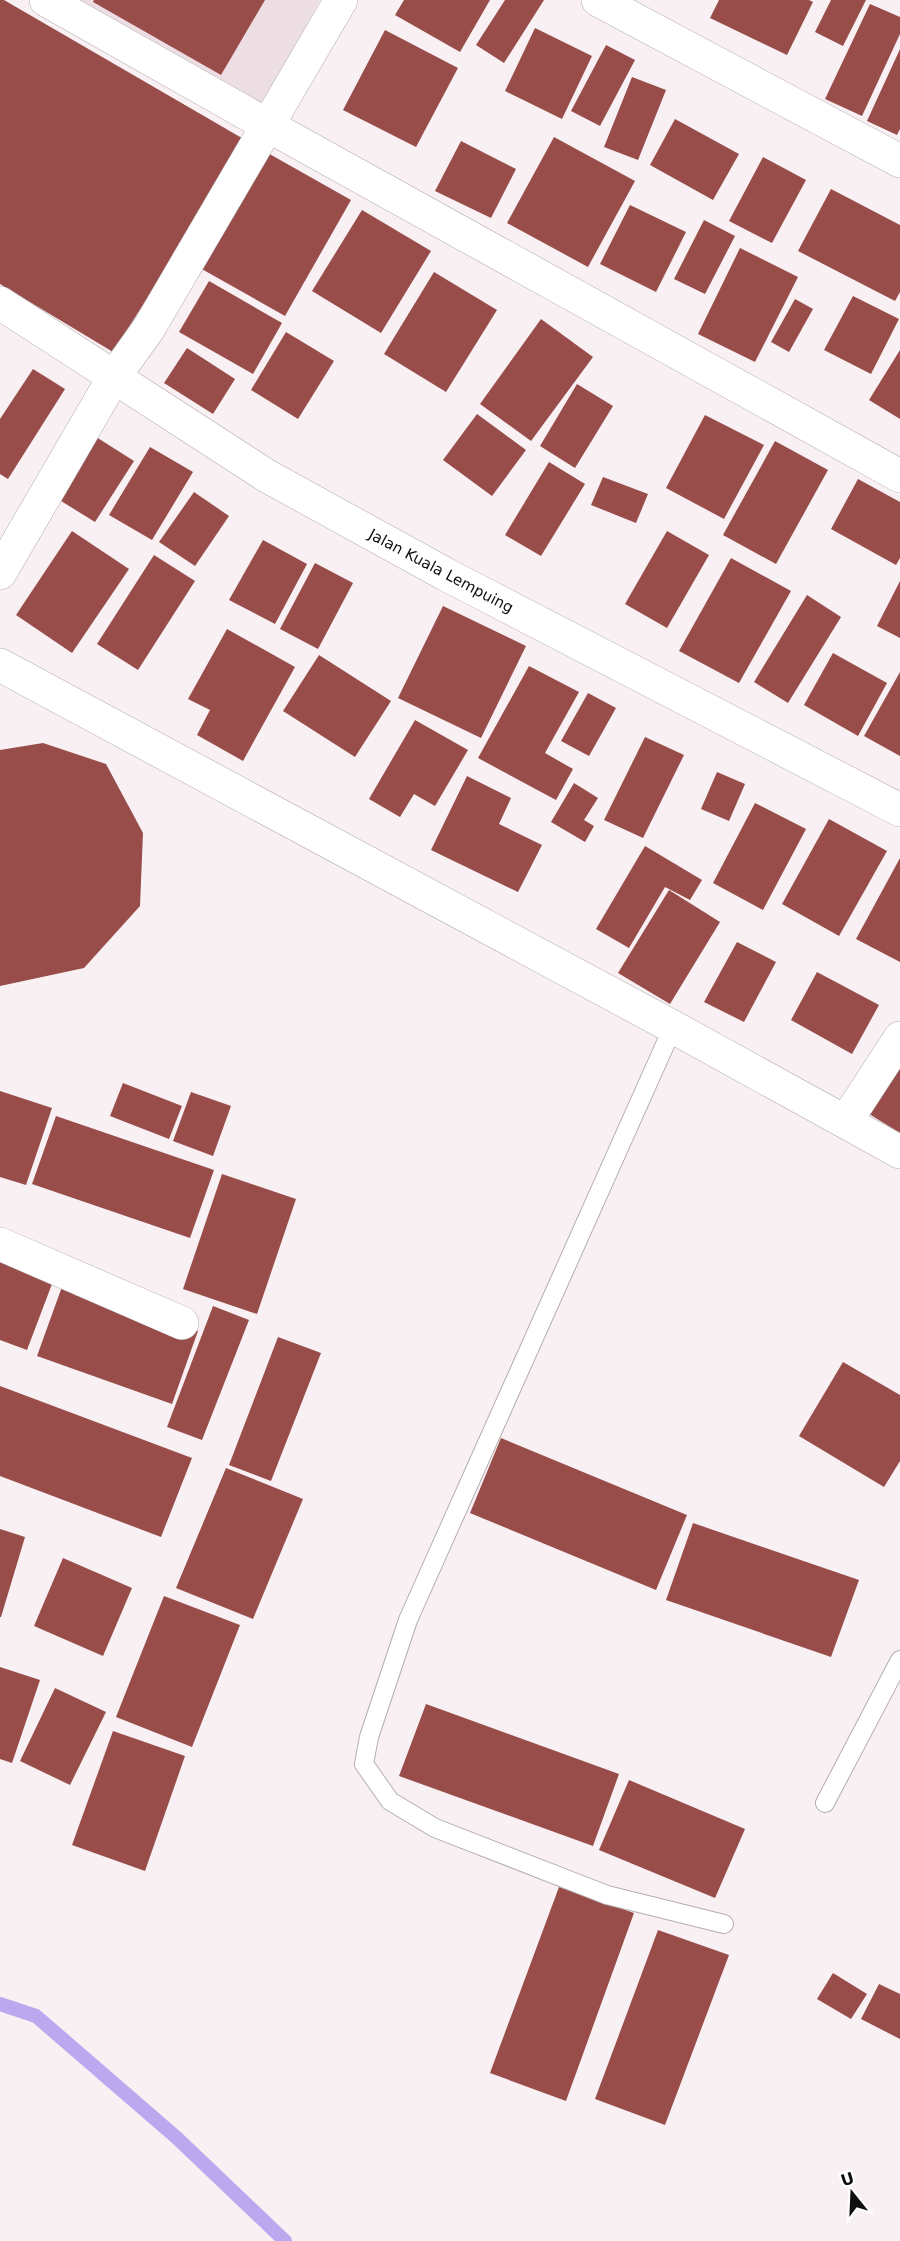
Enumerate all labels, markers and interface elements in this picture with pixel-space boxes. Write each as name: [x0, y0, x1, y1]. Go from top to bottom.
street label: Jalan Kuala Lempuing: [365, 525, 516, 617]
north arrow: [822, 2163, 882, 2223]
text: U: [838, 2168, 857, 2190]

